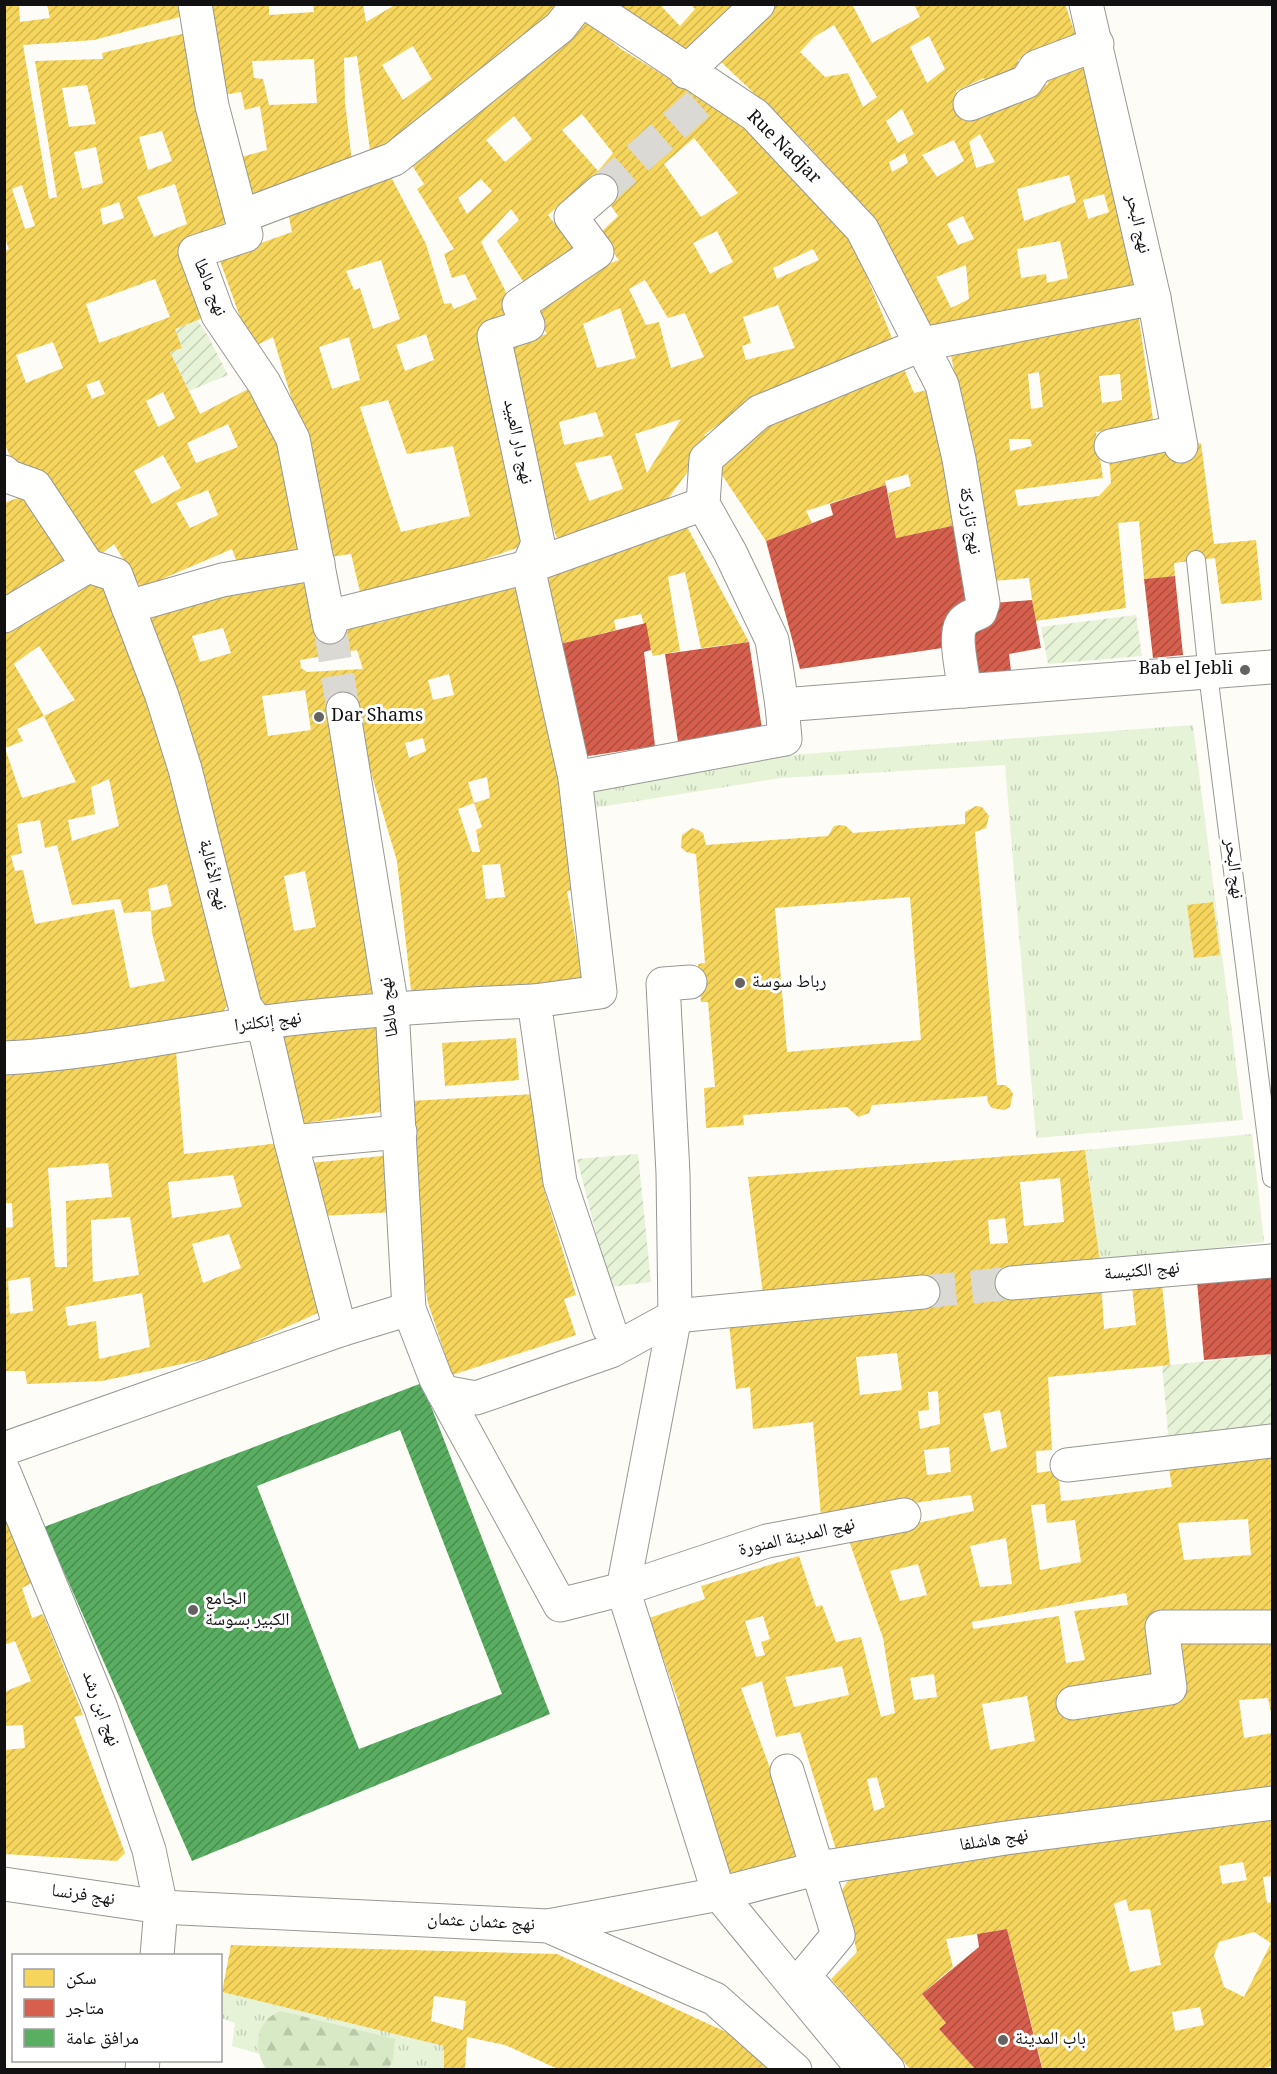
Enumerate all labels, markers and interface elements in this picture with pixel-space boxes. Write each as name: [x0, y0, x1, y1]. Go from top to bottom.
street label: Rue Nadjar: [739, 104, 828, 193]
street label: نهج البحر: [1115, 190, 1158, 257]
street label: نهج مالطا: [184, 254, 234, 322]
street label: نهج دار العبيد: [493, 397, 541, 487]
street label: نهج تازركة: [949, 485, 989, 557]
place label: Bab el Jebli: [1138, 655, 1233, 685]
marker: Bab el Jebli: [1238, 663, 1252, 677]
place label: Dar Shams: [331, 702, 423, 732]
marker: Dar Shams: [312, 710, 326, 724]
street label: نهج الأغالبة: [189, 836, 235, 914]
street label: نهج البحر: [1214, 836, 1252, 901]
place label: رباط سوسة: [752, 968, 827, 998]
street label: نهج مالطا: [371, 975, 409, 1039]
marker: رباط سوسة: [733, 976, 747, 990]
street label: نهج إنكلترا: [233, 1004, 303, 1042]
street label: نهج الكنيسة: [1103, 1254, 1181, 1290]
street label: نهج المدينة المنورة: [736, 1510, 858, 1566]
place label: الجامع الكبير بسوسة: [205, 1585, 290, 1636]
marker: الجامع الكبير بسوسة: [186, 1603, 200, 1617]
street label: نهج ابن رشد: [72, 1667, 128, 1751]
street label: نهج هاشلفا: [957, 1821, 1031, 1861]
street label: نهج فرنسا: [49, 1877, 117, 1915]
street label: نهج عثمان عثمان: [426, 1905, 536, 1941]
legend: [12, 1954, 222, 2062]
text: سكن: [66, 1965, 97, 1995]
text: متاجر: [65, 1995, 104, 2025]
text: مرافق عامة: [66, 2025, 139, 2055]
place label: باب المدينة: [1015, 2025, 1086, 2055]
marker: باب المدينة: [996, 2033, 1010, 2047]

